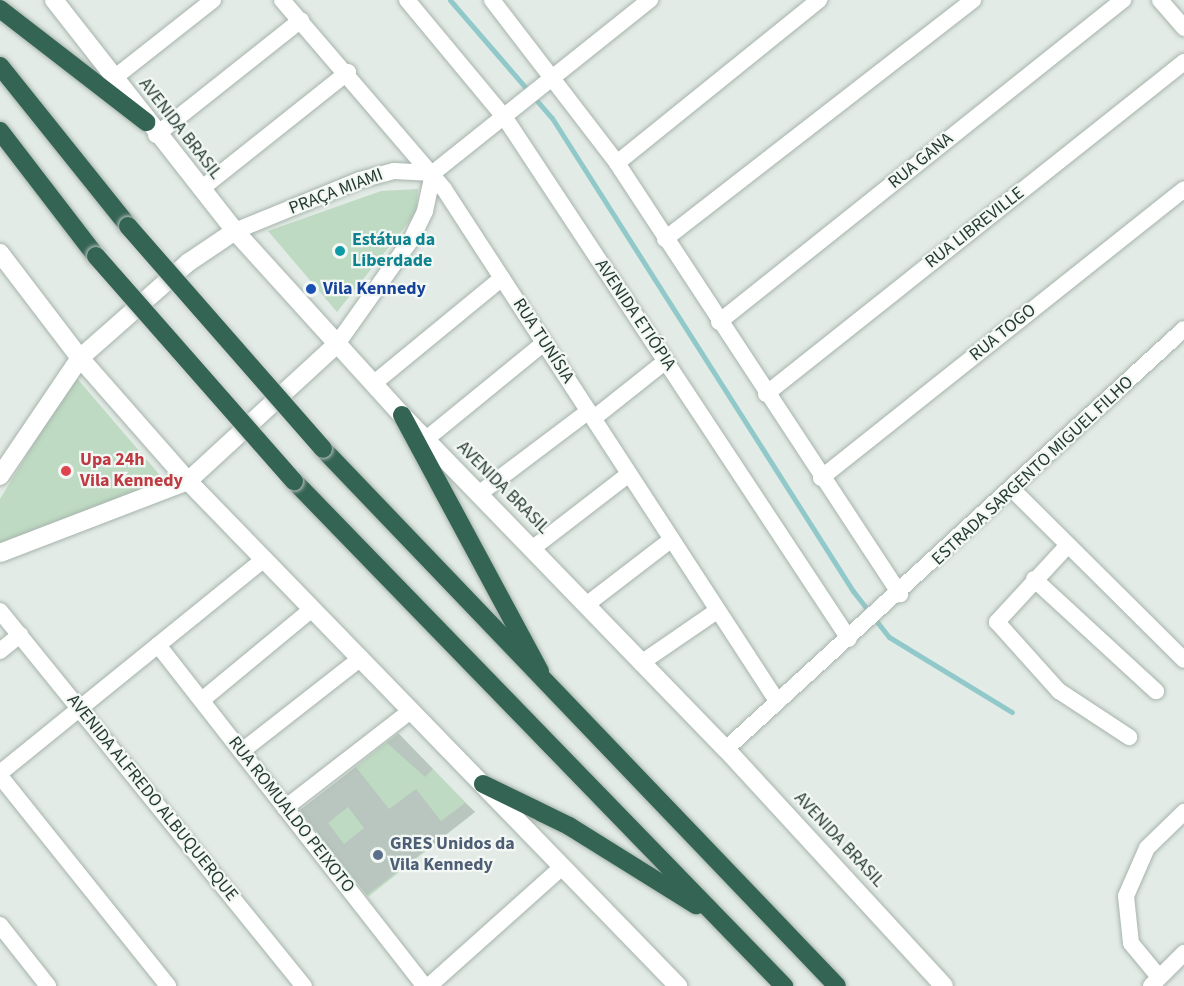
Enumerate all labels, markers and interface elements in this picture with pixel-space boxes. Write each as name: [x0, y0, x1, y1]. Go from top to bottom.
street label: AVENIDA BRASIL: [134, 74, 226, 184]
street label: RUA GANA: [884, 128, 958, 194]
street label: PRAÇA MIAMI: [286, 164, 386, 220]
street label: RUA LIBREVILLE: [921, 183, 1029, 273]
place label: Estátua da Liberdade: [352, 230, 435, 272]
marker: Estátua da Liberdade: [333, 244, 347, 258]
street label: AVENIDA ETIÓPIA: [590, 255, 680, 375]
place label: Vila Kennedy: [323, 278, 426, 300]
marker: Vila Kennedy: [304, 282, 318, 296]
street label: RUA TUNÍSIA: [508, 295, 578, 387]
street label: RUA TOGO: [965, 300, 1041, 366]
street label: ESTRADA SARGENTO MIGUEL FILHO: [928, 372, 1138, 570]
street label: AVENIDA BRASIL: [452, 437, 554, 539]
place label: Upa 24h Vila Kennedy: [80, 450, 183, 492]
marker: Upa 24h Vila Kennedy: [57, 462, 75, 480]
street label: AVENIDA ALFREDO ALBUQUERQUE: [62, 690, 242, 906]
street label: RUA ROMUALDO PEIXOTO: [223, 732, 359, 898]
street label: AVENIDA BRASIL: [789, 788, 889, 892]
place label: GRES Unidos da Vila Kennedy: [390, 834, 515, 876]
marker: GRES Unidos da Vila Kennedy: [371, 848, 385, 862]

